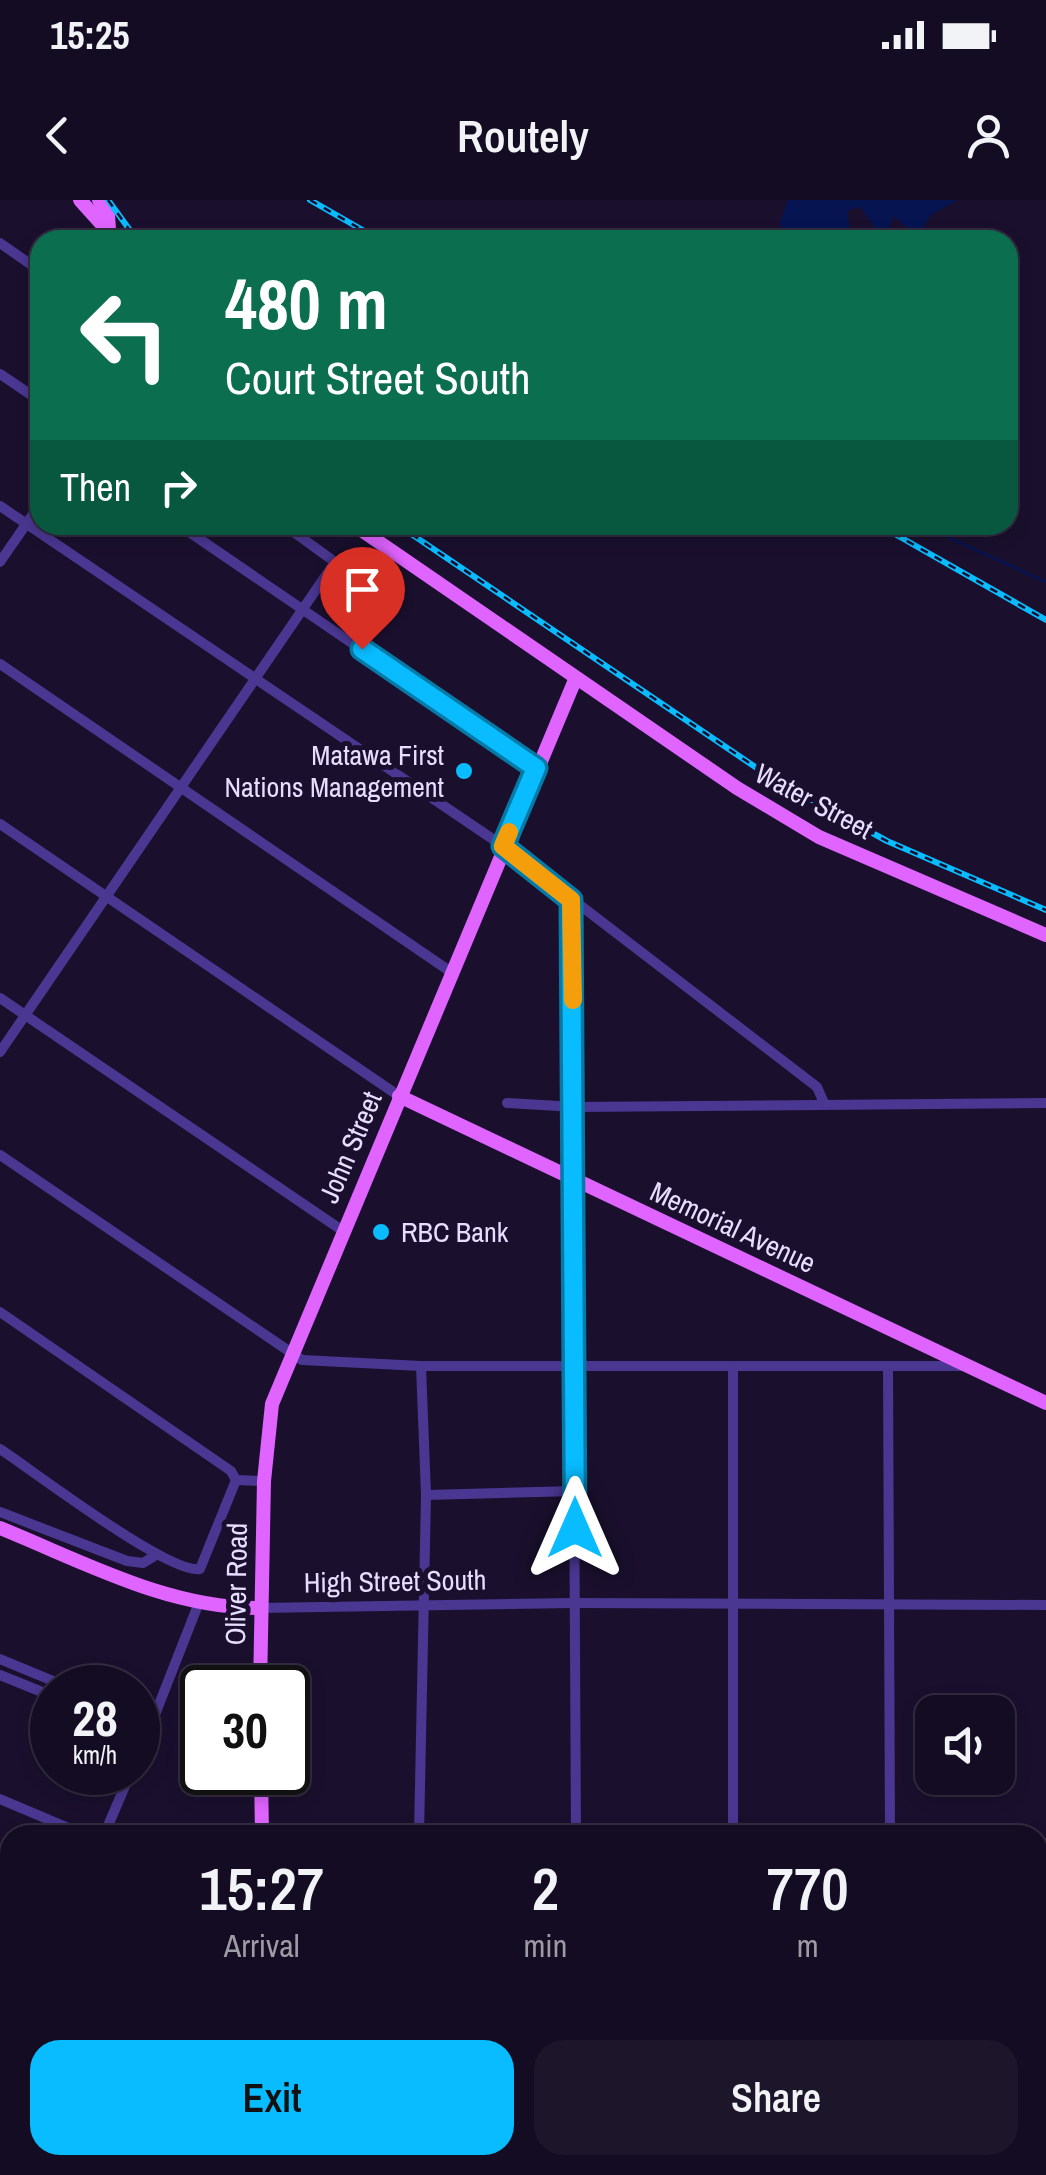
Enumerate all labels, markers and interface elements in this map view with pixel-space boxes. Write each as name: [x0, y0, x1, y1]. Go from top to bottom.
text: 15:25: [50, 10, 130, 61]
text: Routely: [457, 105, 589, 166]
icon: back: [30, 108, 85, 163]
icon: person: [961, 108, 1016, 163]
text: 480 m: [225, 257, 388, 351]
icon: left: [60, 270, 190, 400]
text: Court Street South: [225, 347, 531, 408]
icon: right: [151, 460, 206, 515]
text: Then: [60, 462, 131, 513]
pin: [320, 547, 405, 650]
icon: arrive: [335, 562, 390, 617]
place label: Matawa First Nations Management: [224, 736, 444, 806]
street label: Water Street: [749, 754, 879, 848]
marker: Matawa First Nations Management: [453, 760, 475, 782]
street label: John Street: [310, 1086, 390, 1208]
street label: Memorial Avenue: [644, 1172, 822, 1282]
place label: RBC Bank: [401, 1213, 509, 1251]
marker: RBC Bank: [370, 1221, 392, 1243]
position arrow: [523, 1476, 627, 1580]
street label: Oliver Road: [216, 1522, 256, 1646]
street label: High Street South: [303, 1560, 487, 1602]
speed limit sign: 30: [180, 1665, 310, 1795]
text: 28: [72, 1684, 118, 1752]
map controls: [915, 1695, 1015, 1795]
button: sound: [915, 1695, 1015, 1795]
text: km/h: [73, 1738, 117, 1772]
text: 15:27: [199, 1848, 324, 1929]
text: 2: [532, 1848, 559, 1929]
text: 770: [767, 1848, 849, 1929]
text: Arrival: [224, 1924, 300, 1967]
text: min: [524, 1924, 567, 1967]
text: m: [797, 1924, 819, 1967]
button: Exit: [30, 2040, 514, 2155]
button: Share: [534, 2040, 1018, 2155]

